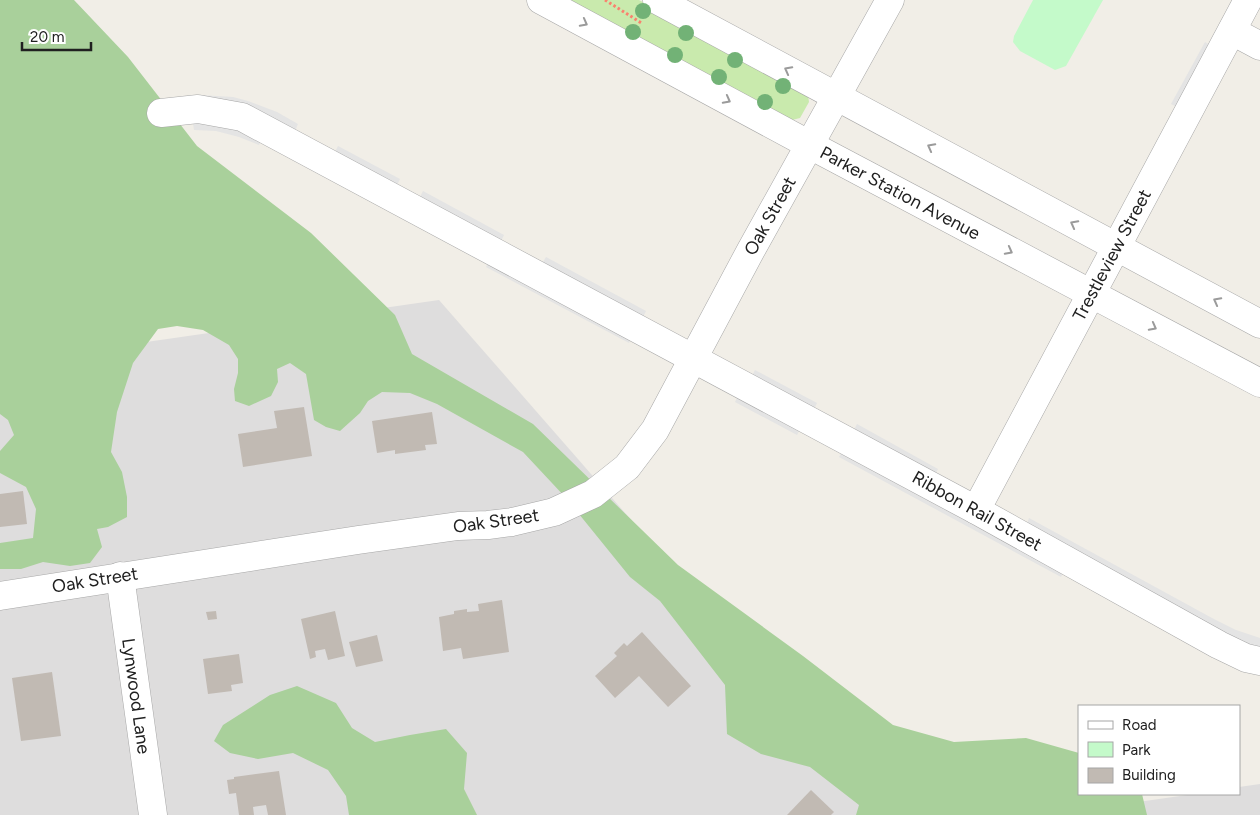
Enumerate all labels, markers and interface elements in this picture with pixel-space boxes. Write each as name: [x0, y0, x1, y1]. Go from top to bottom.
one-way arrow: [579, 17, 588, 27]
scale bar: [22, 20, 91, 52]
text: 20 m: [30, 28, 64, 46]
one-way arrow: [784, 66, 793, 76]
one-way arrow: [722, 94, 731, 104]
street label: Parker Station Avenue: [816, 141, 984, 245]
one-way arrow: [927, 143, 936, 153]
street label: Oak Street: [739, 173, 801, 259]
street label: Trestleview Street: [1068, 185, 1156, 325]
one-way arrow: [1070, 220, 1079, 230]
one-way arrow: [1004, 245, 1013, 255]
one-way arrow: [1213, 298, 1222, 308]
one-way arrow: [1148, 321, 1157, 331]
street label: Ribbon Rail Street: [908, 466, 1046, 556]
street label: Oak Street: [452, 504, 541, 538]
street label: Oak Street: [50, 562, 140, 598]
street label: Lynwood Lane: [117, 637, 155, 756]
legend: [1078, 705, 1240, 795]
text: Road: [1122, 716, 1157, 734]
text: Park: [1122, 741, 1151, 759]
text: Building: [1122, 766, 1176, 784]

